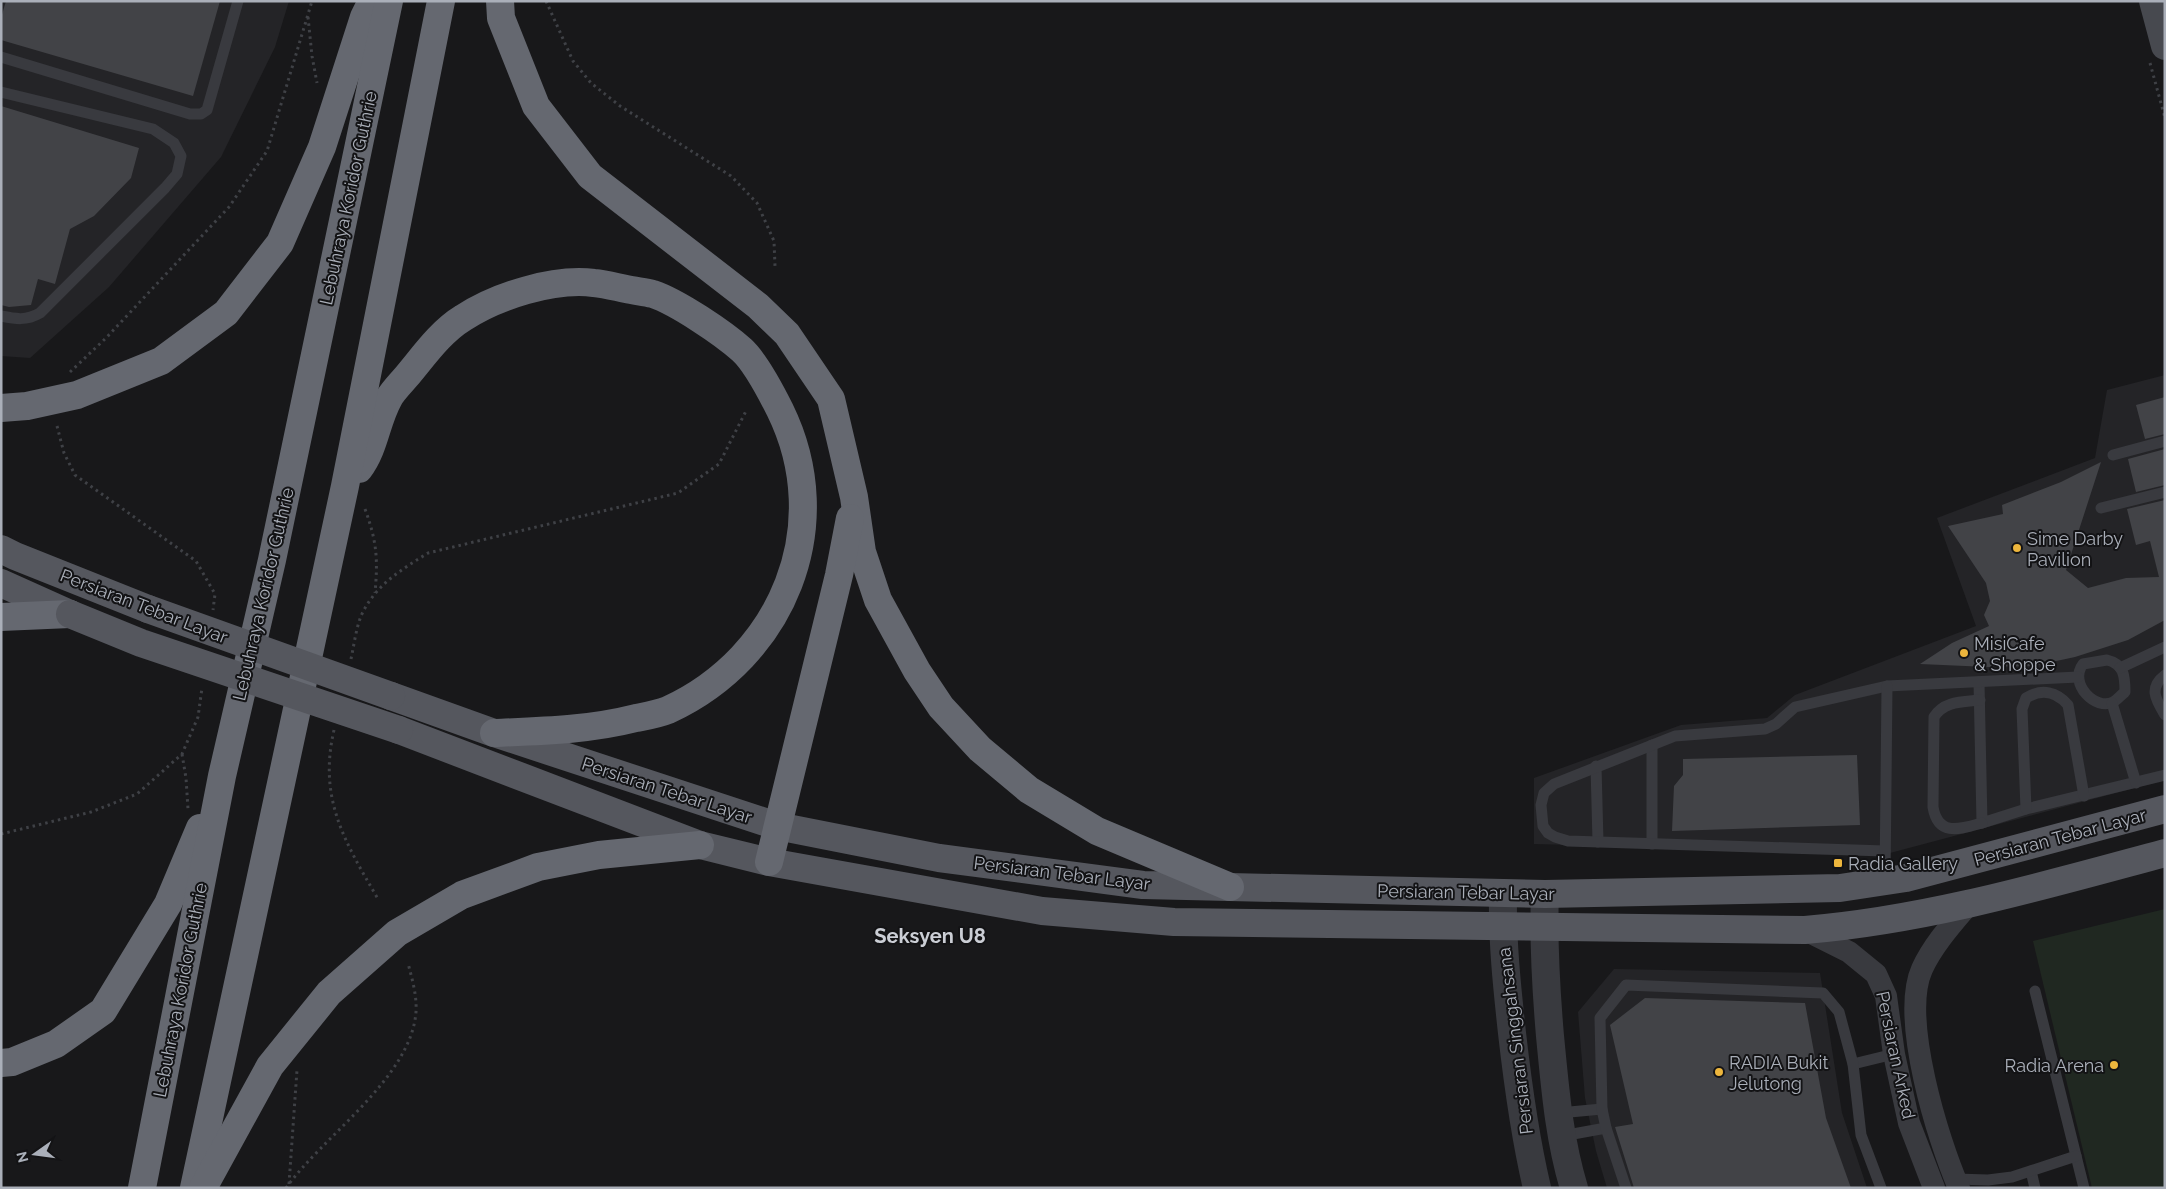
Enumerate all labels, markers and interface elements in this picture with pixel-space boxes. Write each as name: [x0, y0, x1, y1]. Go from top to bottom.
street label: Lebuhraya Koridor Guthrie: [315, 89, 381, 307]
street label: Lebuhraya Koridor Guthrie: [228, 485, 298, 703]
place label: Sime Darby Pavilion: [2027, 528, 2123, 570]
marker: Sime Darby Pavilion: [2011, 542, 2023, 554]
street label: Persiaran Tebar Layar: [57, 564, 231, 648]
place label: MisiCafe & Shoppe: [1974, 633, 2056, 675]
marker: MisiCafe & Shoppe: [1958, 647, 1970, 659]
street label: Persiaran Tebar Layar: [579, 753, 755, 828]
street label: Persiaran Tebar Layar: [1972, 804, 2149, 870]
street label: Persiaran Tebar Layar: [973, 852, 1152, 894]
place label: Radia Gallery: [1848, 853, 1958, 874]
marker: Radia Gallery: [1832, 857, 1844, 869]
street label: Persiaran Tebar Layar: [1377, 880, 1556, 904]
street label: Lebuhraya Koridor Guthrie: [149, 881, 211, 1099]
district label: Seksyen U8: [874, 924, 986, 948]
street label: Persiaran Singgahsana: [1493, 946, 1537, 1136]
street label: Persiaran Arked: [1872, 989, 1920, 1121]
place label: RADIA Bukit Jelutong: [1729, 1052, 1829, 1094]
place label: Radia Arena: [2005, 1055, 2104, 1076]
marker: Radia Arena: [2108, 1059, 2120, 1071]
marker: RADIA Bukit Jelutong: [1713, 1066, 1725, 1078]
north arrow: [10, 1129, 60, 1179]
text: N: [13, 1150, 31, 1164]

